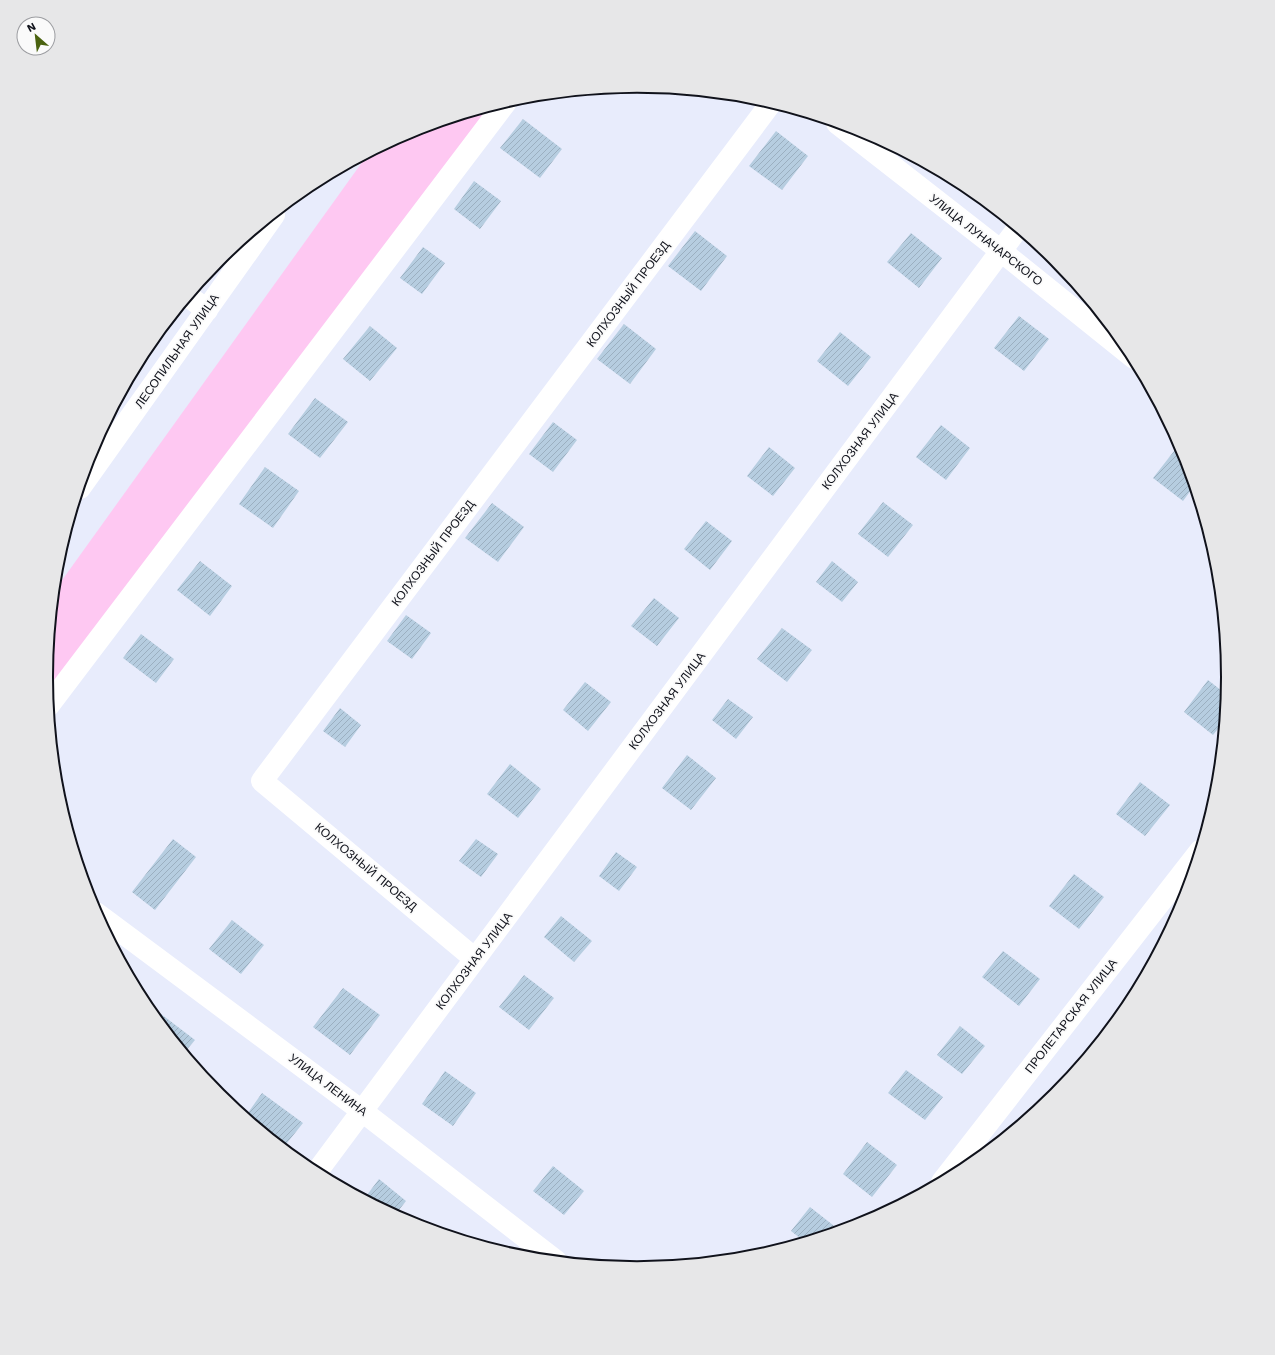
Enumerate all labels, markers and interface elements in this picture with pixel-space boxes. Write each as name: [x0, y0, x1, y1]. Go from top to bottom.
north arrow: [16, 16, 56, 56]
text: N: [25, 20, 38, 35]
street label: УЛИЦА ЛУНАЧАРСКОГО: [927, 191, 1045, 289]
street label: КОЛХОЗНЫЙ ПРОЕЗД: [583, 238, 672, 350]
street label: ЛЕСОПИЛЬНАЯ УЛИЦА: [132, 291, 222, 411]
street label: КОЛХОЗНАЯ УЛИЦА: [819, 390, 901, 492]
street label: КОЛХОЗНЫЙ ПРОЕЗД: [388, 497, 477, 609]
street label: КОЛХОЗНАЯ УЛИЦА: [626, 650, 708, 752]
street label: КОЛХОЗНЫЙ ПРОЕЗД: [312, 819, 421, 914]
street label: КОЛХОЗНАЯ УЛИЦА: [433, 910, 515, 1012]
street label: ПРОЛЕТАРСКАЯ УЛИЦА: [1022, 956, 1120, 1076]
street label: УЛИЦА ЛЕНИНА: [286, 1051, 370, 1119]

